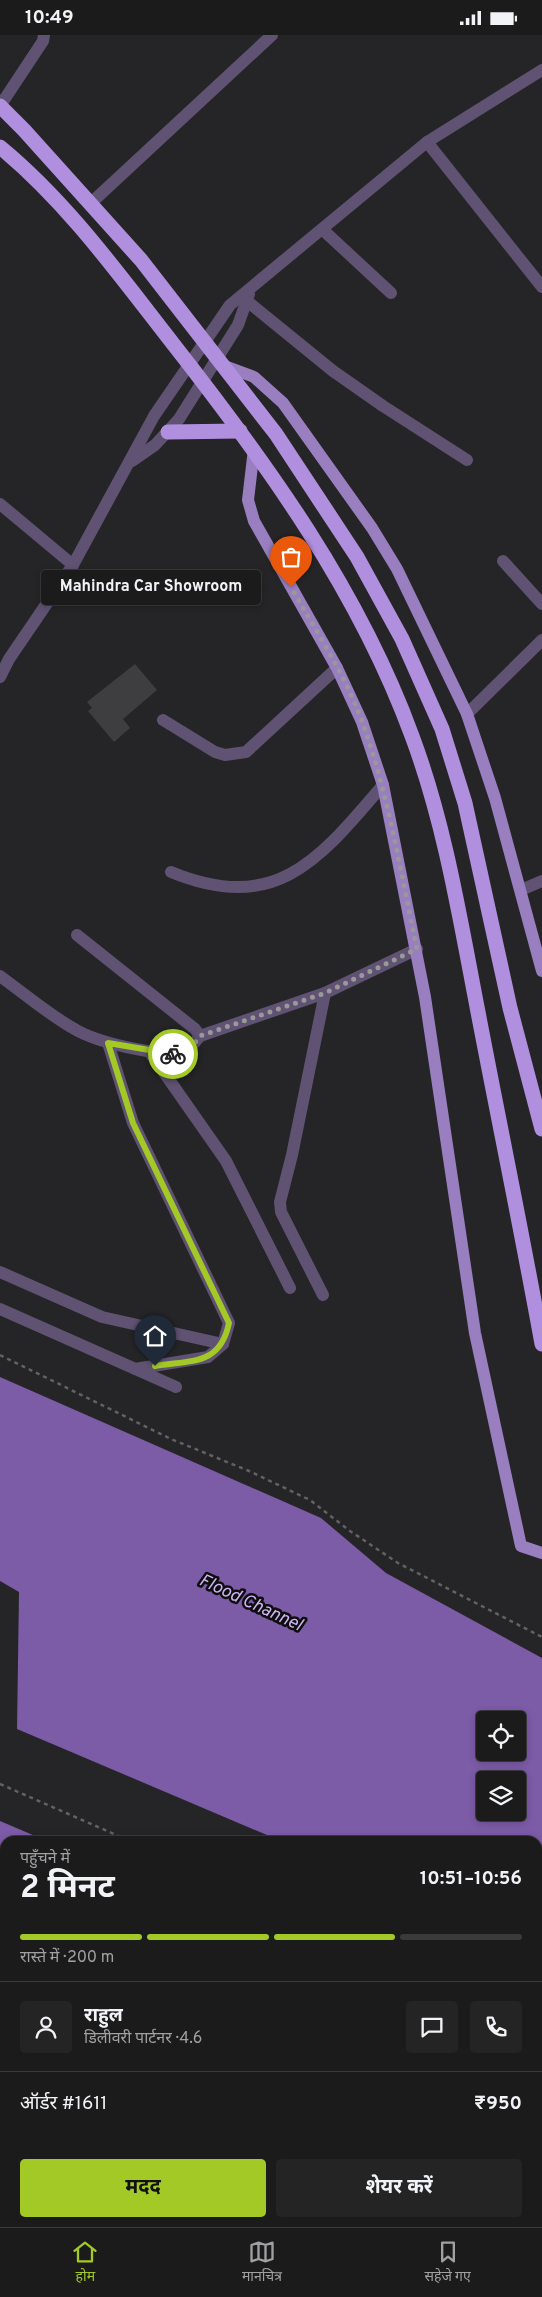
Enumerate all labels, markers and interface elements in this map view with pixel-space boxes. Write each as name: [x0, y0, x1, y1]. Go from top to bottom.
text: 10:49: [25, 6, 74, 30]
pin: [270, 536, 312, 587]
icon: bag: [277, 543, 305, 571]
callout: Mahindra Car Showroom: [41, 569, 261, 605]
text: Mahindra Car Showroom: [60, 577, 242, 597]
courier: [148, 1029, 198, 1079]
icon: bike: [159, 1040, 187, 1068]
pin: [134, 1315, 176, 1366]
icon: home: [141, 1322, 169, 1350]
water label: Flood Channel: [195, 1569, 307, 1638]
map controls: [476, 1711, 526, 1821]
button: locate: [476, 1711, 526, 1761]
button: layers: [476, 1771, 526, 1821]
text: पहुँचने में: [20, 1849, 70, 1869]
text: 10:51–10:56: [420, 1867, 522, 1891]
text: 2 मिनट: [20, 1869, 115, 1909]
text: रास्ते में · 200 m: [20, 1948, 114, 1968]
button: person: [20, 2001, 72, 2053]
button: chat: [406, 2001, 458, 2053]
button: phone: [470, 2001, 522, 2053]
text: राहुल: [84, 2004, 123, 2028]
text: डिलीवरी पार्टनर · 4.6: [84, 2029, 202, 2049]
text: ऑर्डर #1611: [20, 2092, 107, 2116]
text: ₹950: [474, 2092, 522, 2116]
button: मदद: [20, 2159, 266, 2217]
button: शेयर करें: [276, 2159, 522, 2217]
tab: होम: [71, 2238, 99, 2287]
tab: मानचित्र: [242, 2238, 282, 2287]
tab: सहेजे गए: [425, 2238, 471, 2287]

